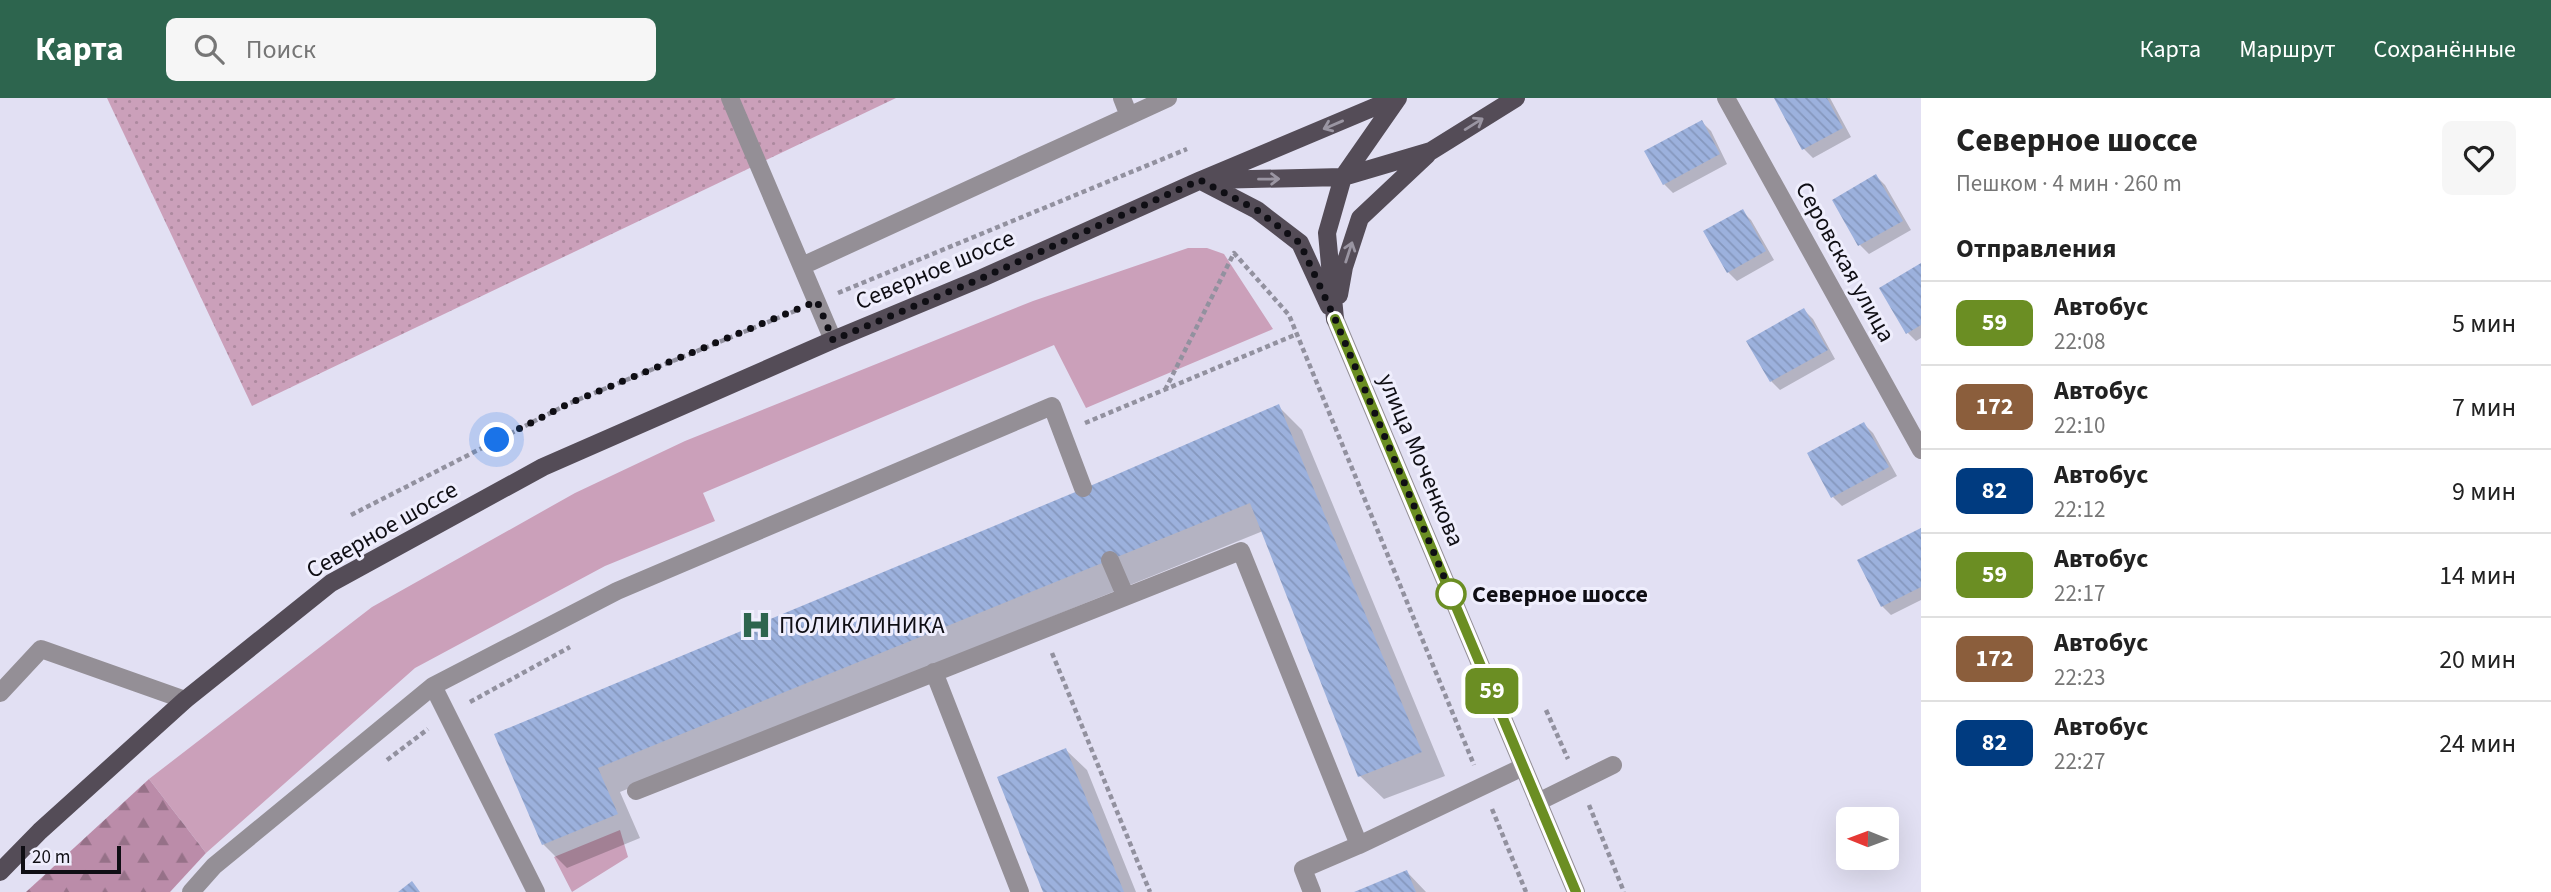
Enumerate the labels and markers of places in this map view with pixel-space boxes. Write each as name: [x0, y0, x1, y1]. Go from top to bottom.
place label: Северное шоссе: [1472, 577, 1648, 612]
marker: Северное шоссе: [1436, 579, 1466, 609]
hospital icon: ПОЛИКЛИНИКА: [739, 608, 773, 642]
place label: ПОЛИКЛИНИКА: [779, 608, 945, 643]

